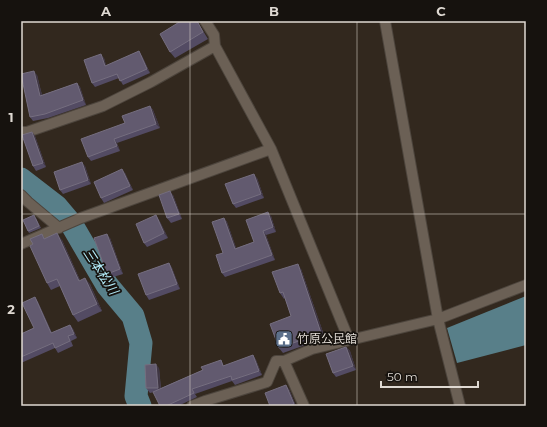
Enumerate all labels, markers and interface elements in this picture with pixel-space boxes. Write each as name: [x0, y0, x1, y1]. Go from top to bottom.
text: A: [100, 3, 112, 19]
text: B: [269, 3, 279, 19]
text: C: [436, 3, 446, 19]
text: 1: [8, 109, 14, 125]
water label: 三本松川: [80, 245, 123, 299]
text: 2: [7, 301, 15, 317]
public building icon: 竹原公民館: [274, 329, 294, 349]
place label: 竹原公民館: [297, 331, 357, 346]
scale bar: [381, 363, 478, 389]
text: 50 m: [387, 369, 418, 384]

